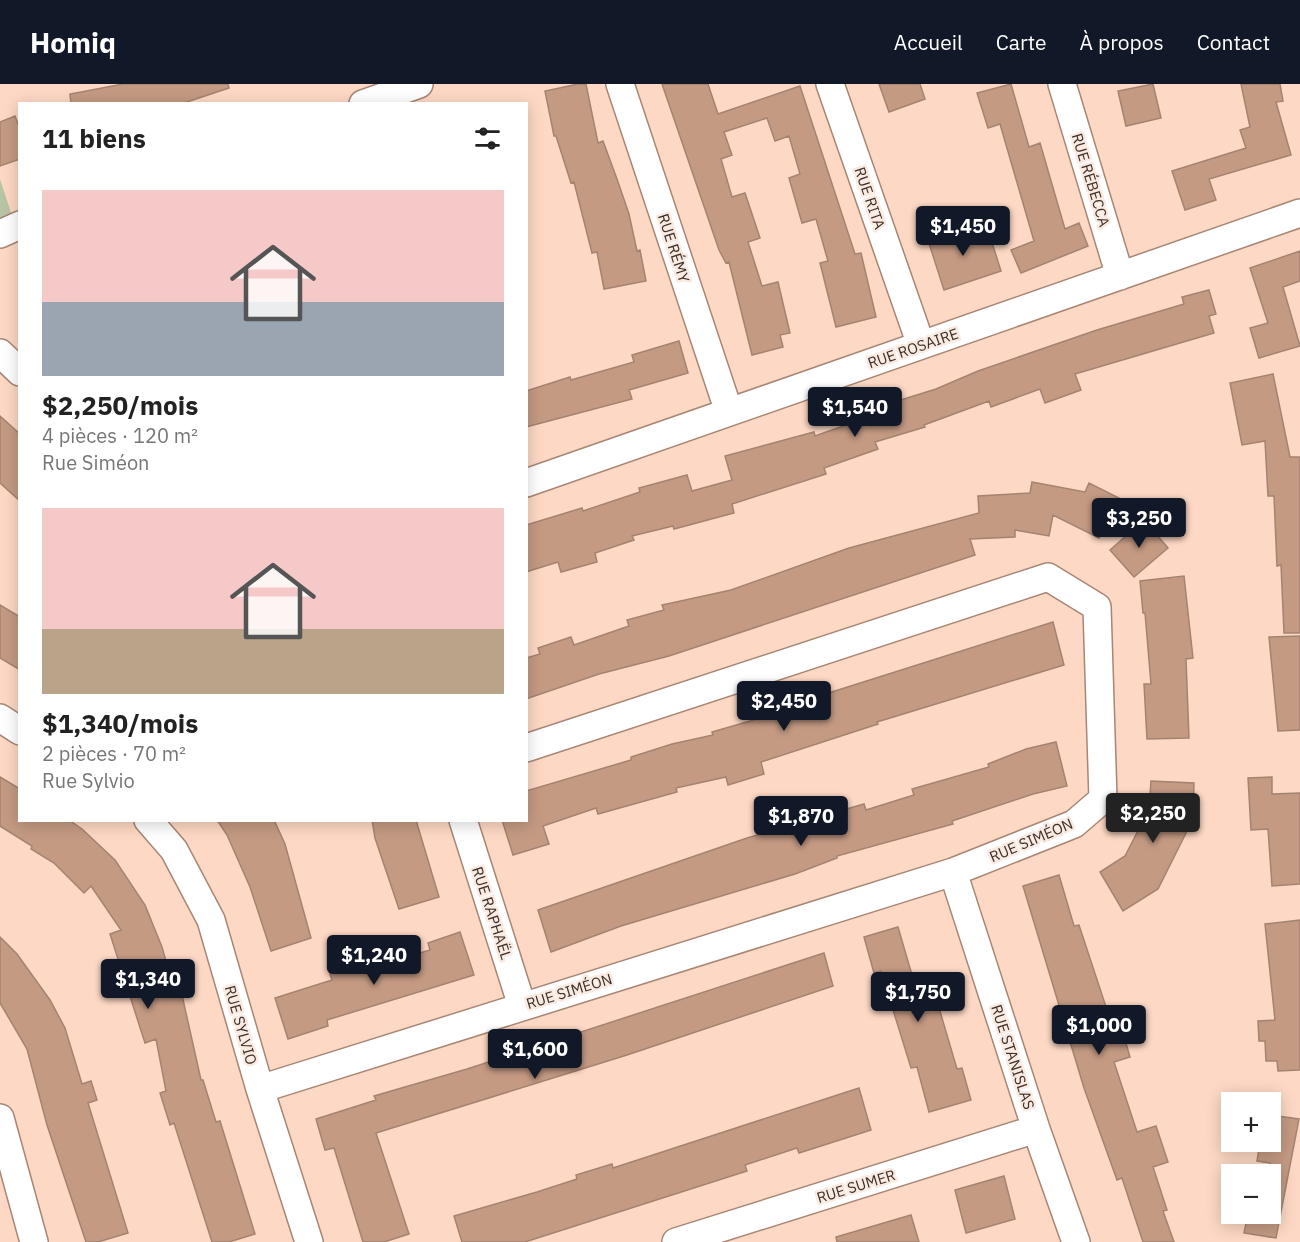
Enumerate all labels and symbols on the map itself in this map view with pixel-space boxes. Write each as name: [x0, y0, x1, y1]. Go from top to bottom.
street label: RUE RÉBECCA: [1068, 131, 1114, 229]
street label: RUE RITA: [851, 164, 890, 232]
pin: $1,450: [914, 206, 1012, 257]
street label: RUE RÉMY: [654, 211, 694, 285]
street label: RUE ROSAIRE: [865, 324, 961, 372]
pin: $1,540: [806, 387, 904, 438]
pin: $3,250: [1090, 498, 1188, 549]
pin: $2,450: [735, 681, 833, 732]
pin: $2,250: [1104, 793, 1202, 844]
pin: $1,870: [752, 796, 850, 847]
street label: RUE SIMÉON: [986, 814, 1076, 866]
street label: RUE RAPHAËL: [468, 864, 516, 962]
pin: $1,240: [325, 935, 423, 986]
pin: $1,340: [99, 959, 197, 1010]
street label: RUE SIMÉON: [524, 969, 614, 1013]
pin: $1,750: [869, 972, 967, 1023]
street label: RUE SYLVIO: [221, 983, 261, 1067]
street label: RUE STANISLAS: [987, 1002, 1039, 1112]
pin: $1,000: [1050, 1005, 1148, 1056]
pin: $1,600: [486, 1029, 584, 1080]
street label: RUE SUMER: [814, 1165, 898, 1207]

